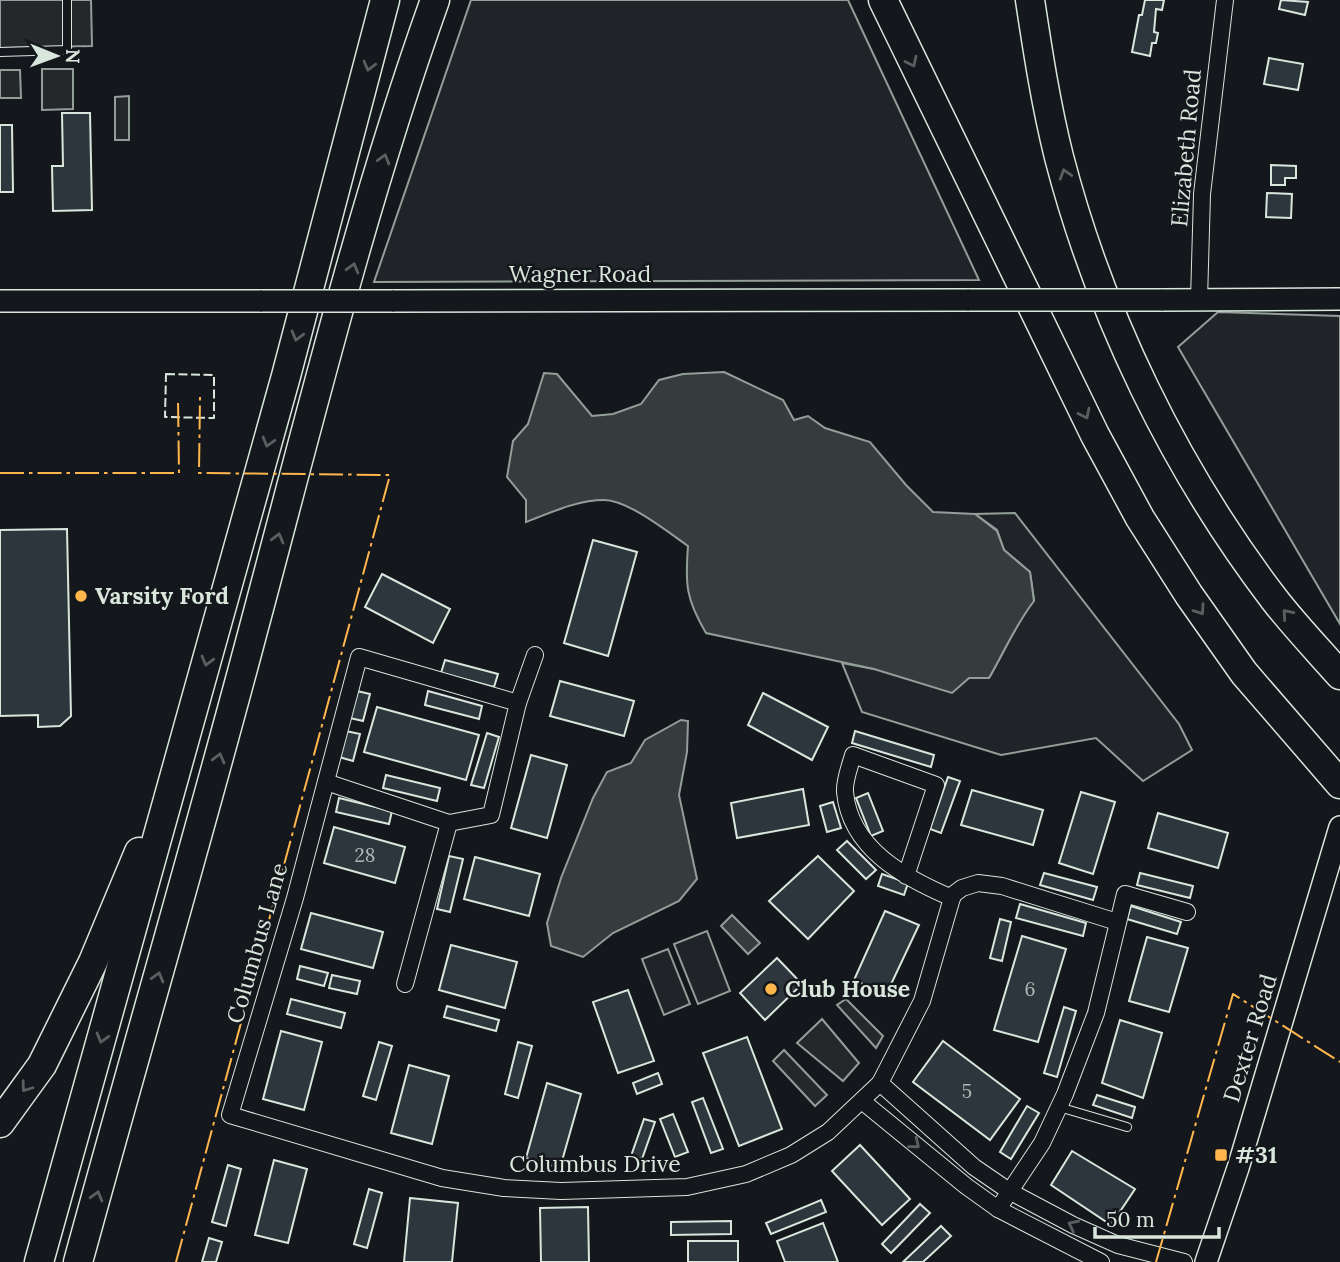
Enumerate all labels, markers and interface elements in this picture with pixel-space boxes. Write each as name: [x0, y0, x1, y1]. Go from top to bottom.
north arrow: [21, 21, 91, 91]
text: N: [61, 49, 85, 64]
one-way arrow: [904, 54, 918, 67]
one-way arrow: [363, 60, 377, 72]
street label: Elizabeth Road: [1164, 68, 1207, 228]
one-way arrow: [376, 153, 390, 165]
one-way arrow: [1058, 168, 1073, 180]
street label: Wagner Road: [509, 259, 651, 288]
one-way arrow: [344, 262, 359, 274]
one-way arrow: [291, 330, 305, 342]
one-way arrow: [1076, 407, 1090, 420]
one-way arrow: [261, 436, 276, 448]
one-way arrow: [270, 532, 284, 544]
place label: Varsity Ford: [95, 581, 229, 610]
marker: Varsity Ford: [73, 588, 89, 604]
one-way arrow: [1192, 602, 1204, 615]
one-way arrow: [1283, 609, 1295, 622]
one-way arrow: [201, 655, 216, 667]
one-way arrow: [210, 752, 225, 764]
house number: 28: [355, 843, 375, 867]
street label: Columbus Lane: [220, 859, 293, 1027]
street label: Dexter Road: [1216, 970, 1283, 1105]
one-way arrow: [150, 971, 164, 983]
place label: Club House: [785, 974, 910, 1003]
house number: 6: [1025, 977, 1036, 1001]
marker: Club House: [763, 981, 779, 997]
one-way arrow: [96, 1031, 111, 1043]
one-way arrow: [22, 1079, 34, 1092]
house number: 5: [962, 1079, 972, 1103]
one-way arrow: [908, 1136, 920, 1149]
place label: #31: [1235, 1140, 1277, 1169]
marker: #31: [1213, 1147, 1229, 1163]
street label: Columbus Drive: [509, 1149, 681, 1178]
one-way arrow: [88, 1190, 103, 1202]
scale bar: [1095, 1196, 1219, 1240]
text: 50 m: [1106, 1206, 1155, 1233]
one-way arrow: [1068, 1219, 1080, 1233]

